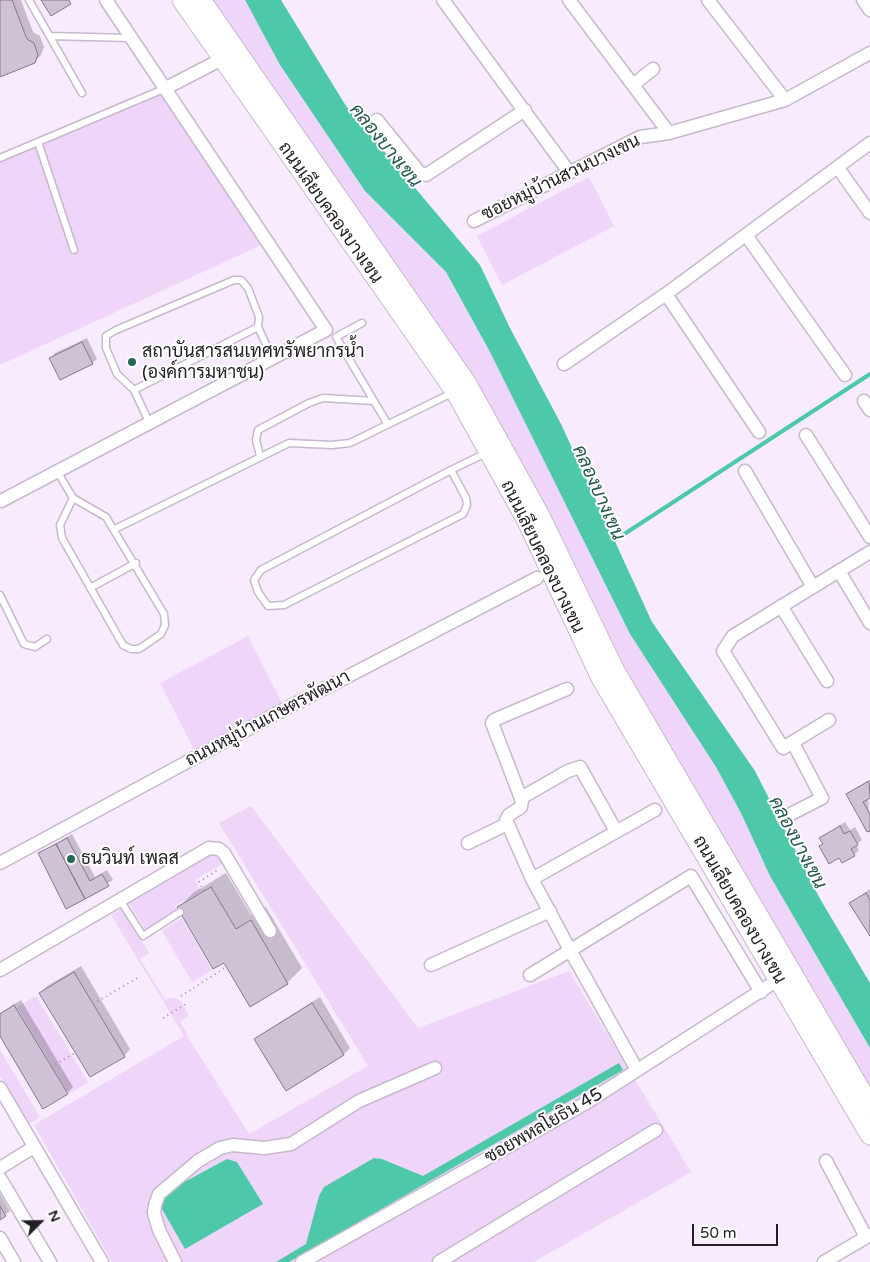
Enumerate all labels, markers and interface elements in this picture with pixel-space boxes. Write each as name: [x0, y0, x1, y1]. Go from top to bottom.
water label: คลองบางเขน: [344, 99, 426, 193]
street label: ซอยหมู่บ้านสวนบางเขน: [478, 130, 644, 226]
street label: ถนนเลียบคลองบางเขน: [273, 138, 387, 288]
place label: สถาบันสารสนเทศทรัพยากรน้ำ (องค์การมหาชน): [142, 341, 365, 384]
marker: สถาบันสารสนเทศทรัพยากรน้ำ (องค์การมหาชน): [126, 356, 138, 368]
water label: คลองบางเขน: [567, 442, 629, 544]
street label: ถนนเลียบคลองบางเขน: [496, 477, 588, 637]
street label: ถนนหมู่บ้านเกษตรพัฒนา: [182, 666, 354, 772]
water label: คลองบางเขน: [763, 793, 831, 893]
street label: ถนนเลียบคลองบางเขน: [688, 832, 790, 988]
place label: ธนวินท์ เพลส: [81, 848, 179, 870]
marker: ธนวินท์ เพลส: [65, 853, 77, 865]
street label: ซอยพหลโยธิน 45: [481, 1084, 607, 1168]
north arrow: [15, 1197, 65, 1247]
text: N: [44, 1207, 64, 1224]
scale bar: [695, 1214, 781, 1246]
text: 50 m: [700, 1224, 737, 1242]

